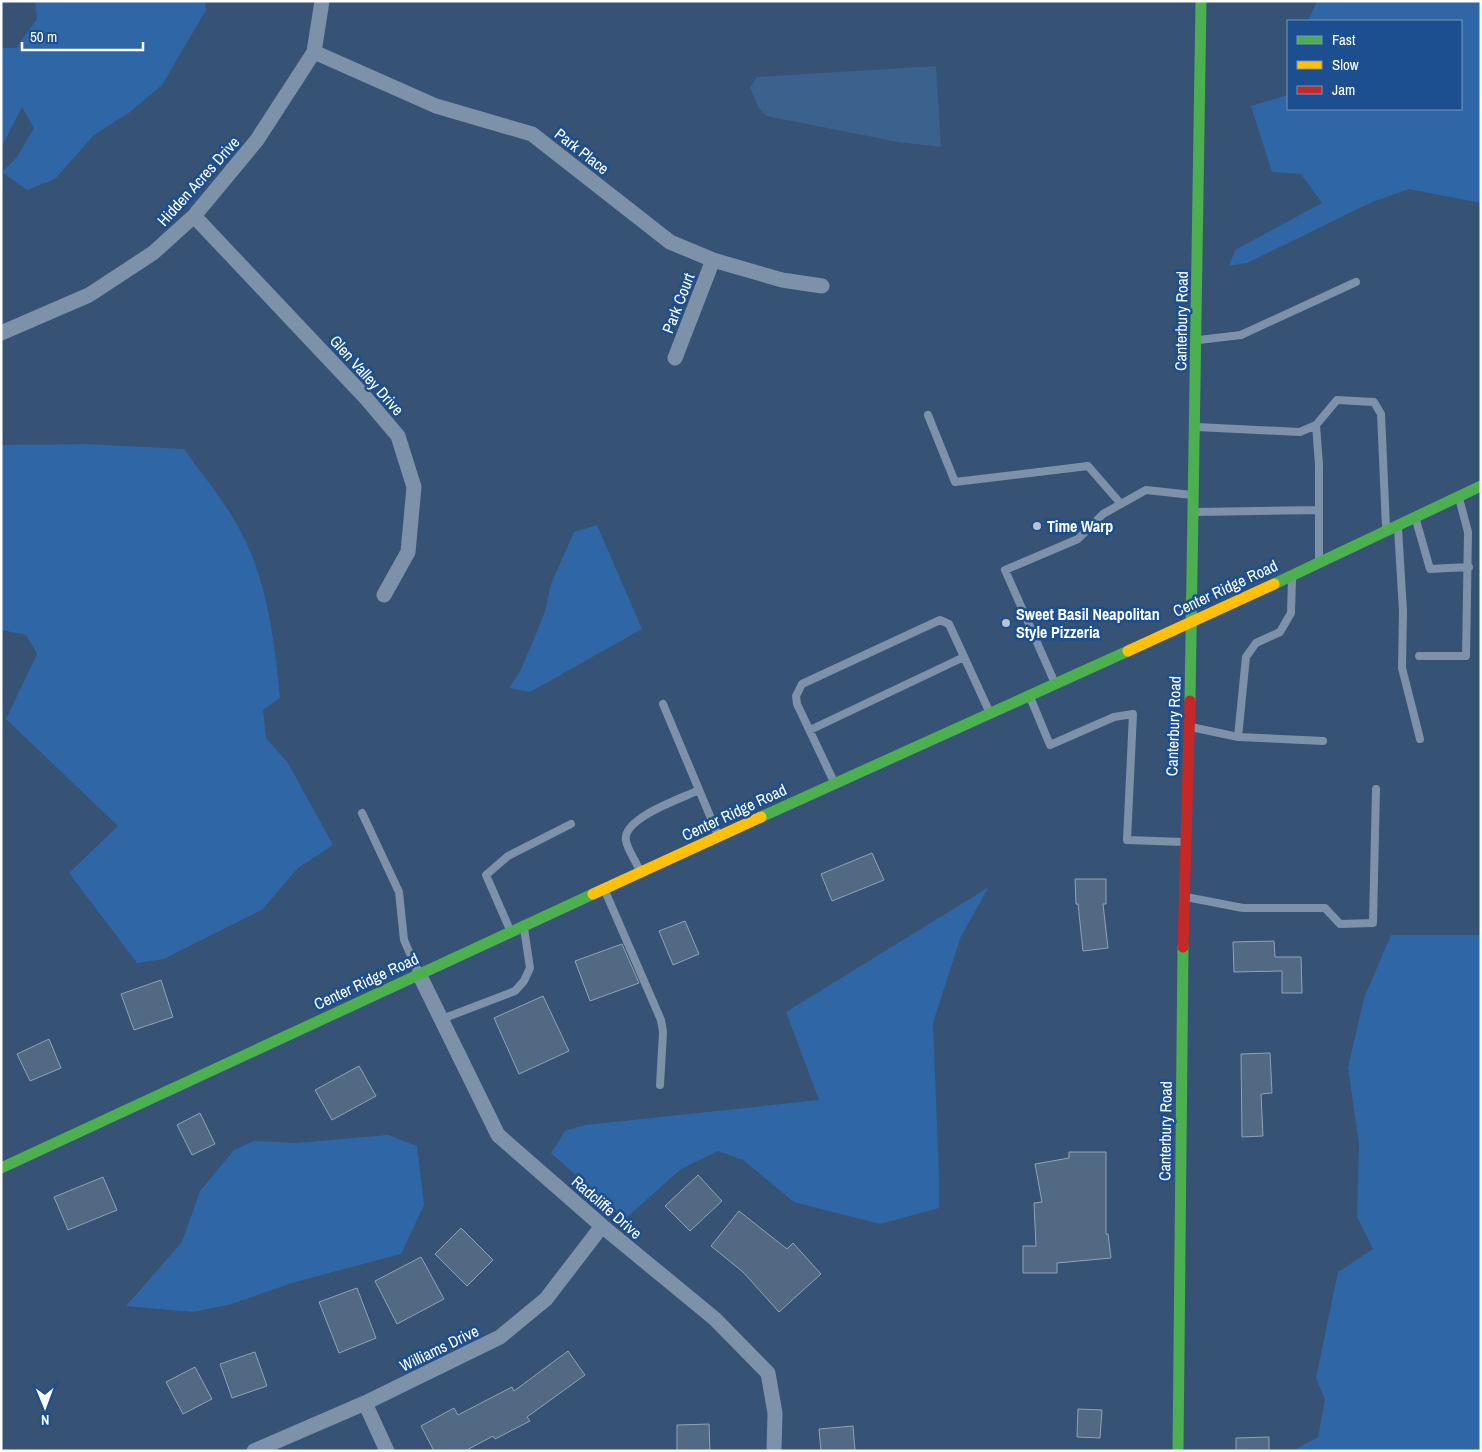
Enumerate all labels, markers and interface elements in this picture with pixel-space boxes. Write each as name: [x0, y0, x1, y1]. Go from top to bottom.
scale bar: [22, 20, 144, 52]
legend: [1287, 20, 1462, 110]
text: 50 m: [30, 26, 57, 47]
text: Fast: [1332, 29, 1356, 50]
text: Slow: [1332, 54, 1359, 75]
text: Jam: [1332, 79, 1355, 100]
street label: Park Place: [550, 123, 614, 179]
street label: Hidden Acres Drive: [152, 131, 244, 231]
street label: Park Court: [656, 269, 700, 336]
street label: Canterbury Road: [1169, 271, 1193, 371]
street label: Glen Valley Drive: [325, 330, 409, 420]
place label: Time Warp: [1047, 515, 1113, 537]
marker: Time Warp: [1031, 520, 1043, 532]
street label: Center Ridge Road: [1169, 554, 1281, 622]
place label: Sweet Basil Neapolitan Style Pizzeria: [1016, 603, 1160, 643]
marker: Sweet Basil Neapolitan Style Pizzeria: [1000, 617, 1012, 629]
street label: Canterbury Road: [1160, 676, 1186, 776]
street label: Center Ridge Road: [678, 778, 790, 846]
street label: Center Ridge Road: [310, 947, 422, 1015]
street label: Canterbury Road: [1153, 1081, 1177, 1181]
street label: Radcliffe Drive: [567, 1170, 647, 1244]
street label: Williams Drive: [396, 1319, 482, 1377]
north arrow: [20, 1382, 70, 1432]
text: N: [41, 1411, 50, 1429]

